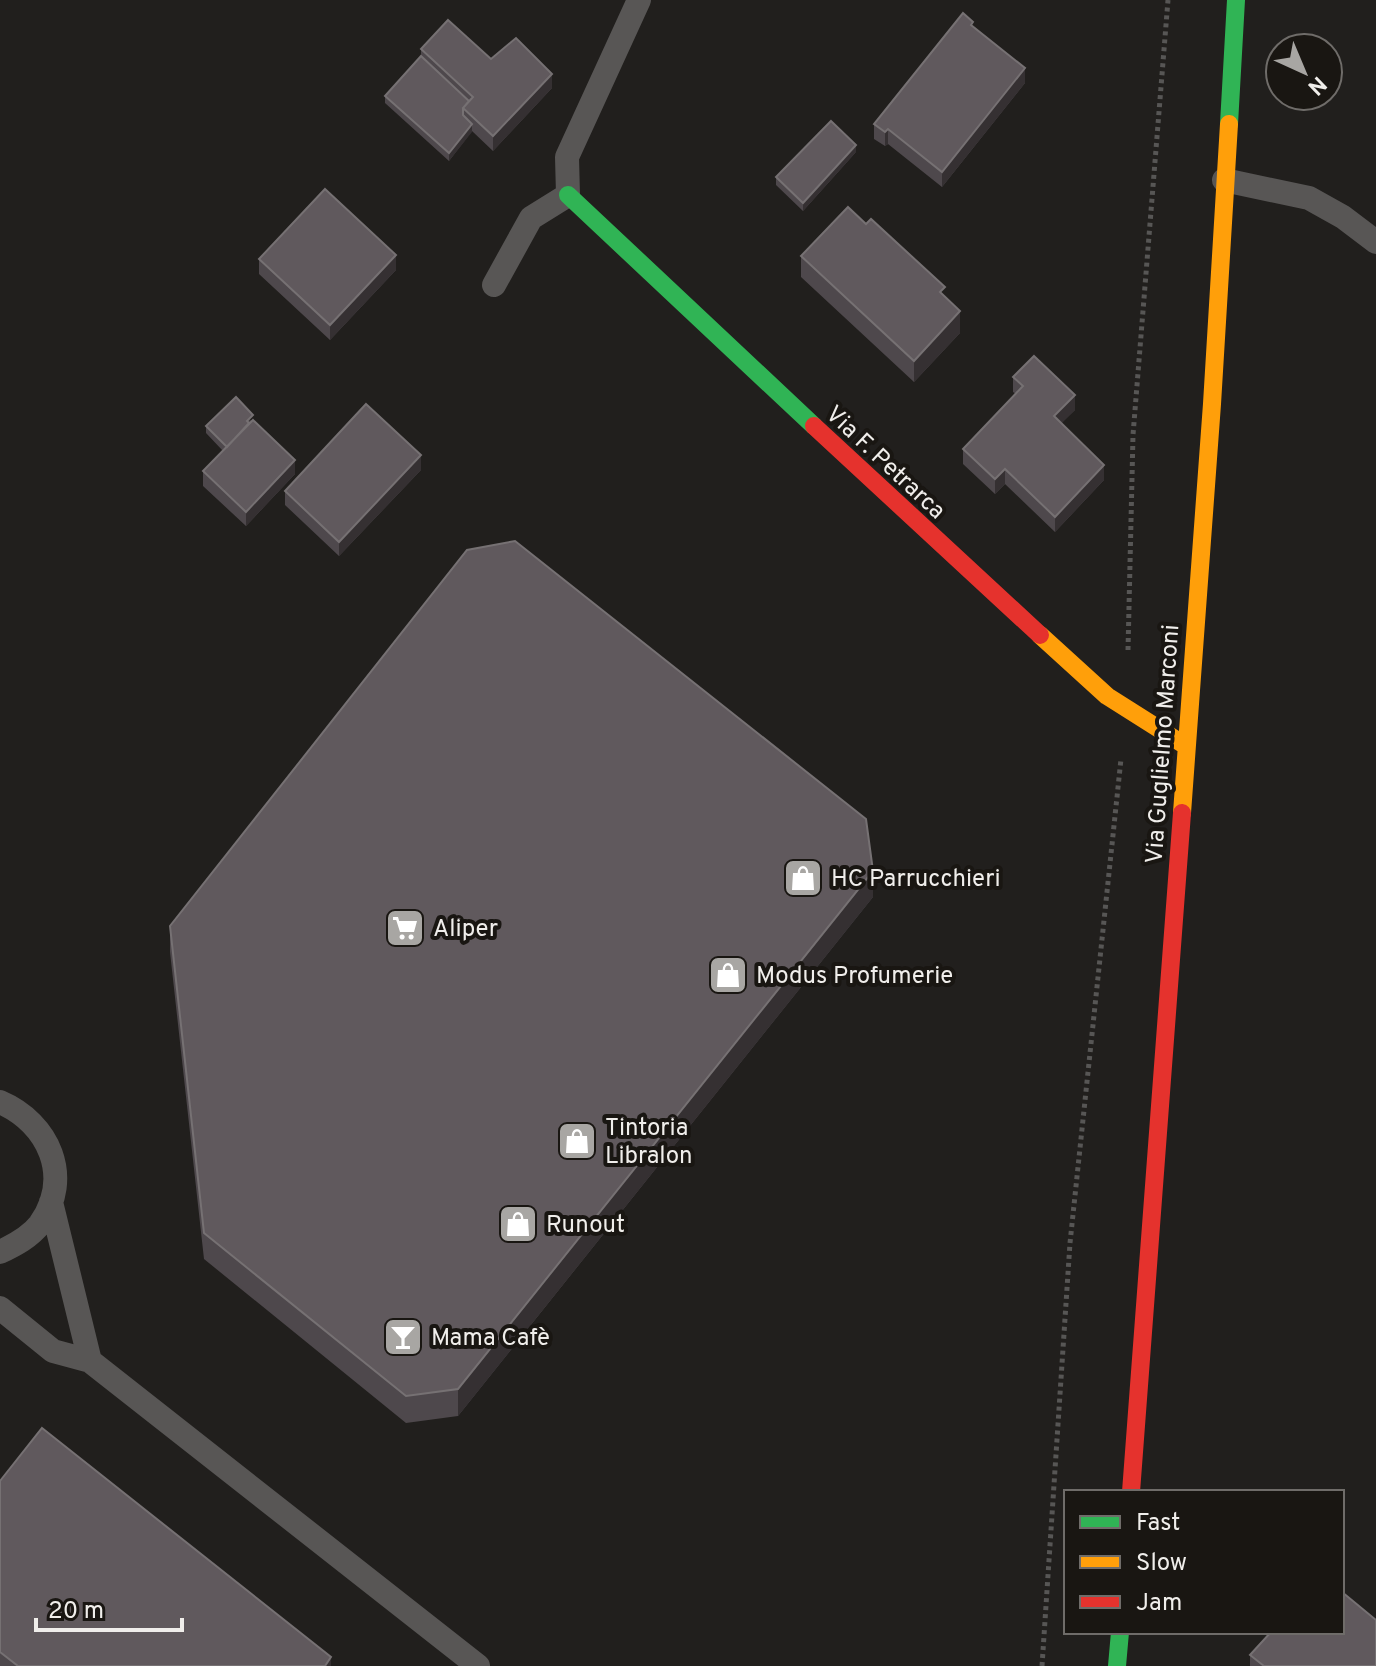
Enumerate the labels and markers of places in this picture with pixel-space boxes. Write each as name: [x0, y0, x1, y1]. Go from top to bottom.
shop icon: HC Parrucchieri: [782, 857, 824, 899]
place label: HC Parrucchieri: [831, 865, 1001, 895]
supermarket icon: Aliper: [384, 907, 426, 949]
place label: Aliper: [433, 915, 498, 945]
shop icon: Modus Profumerie: [707, 954, 749, 996]
place label: Modus Profumerie: [756, 962, 953, 992]
place label: Tintoria Libralon: [605, 1114, 692, 1172]
shop icon: Tintoria Libralon: [556, 1120, 598, 1162]
shop icon: Runout: [497, 1203, 539, 1245]
place label: Runout: [546, 1211, 625, 1241]
bar icon: Mama Cafè: [382, 1316, 424, 1358]
place label: Mama Cafè: [431, 1324, 550, 1354]

